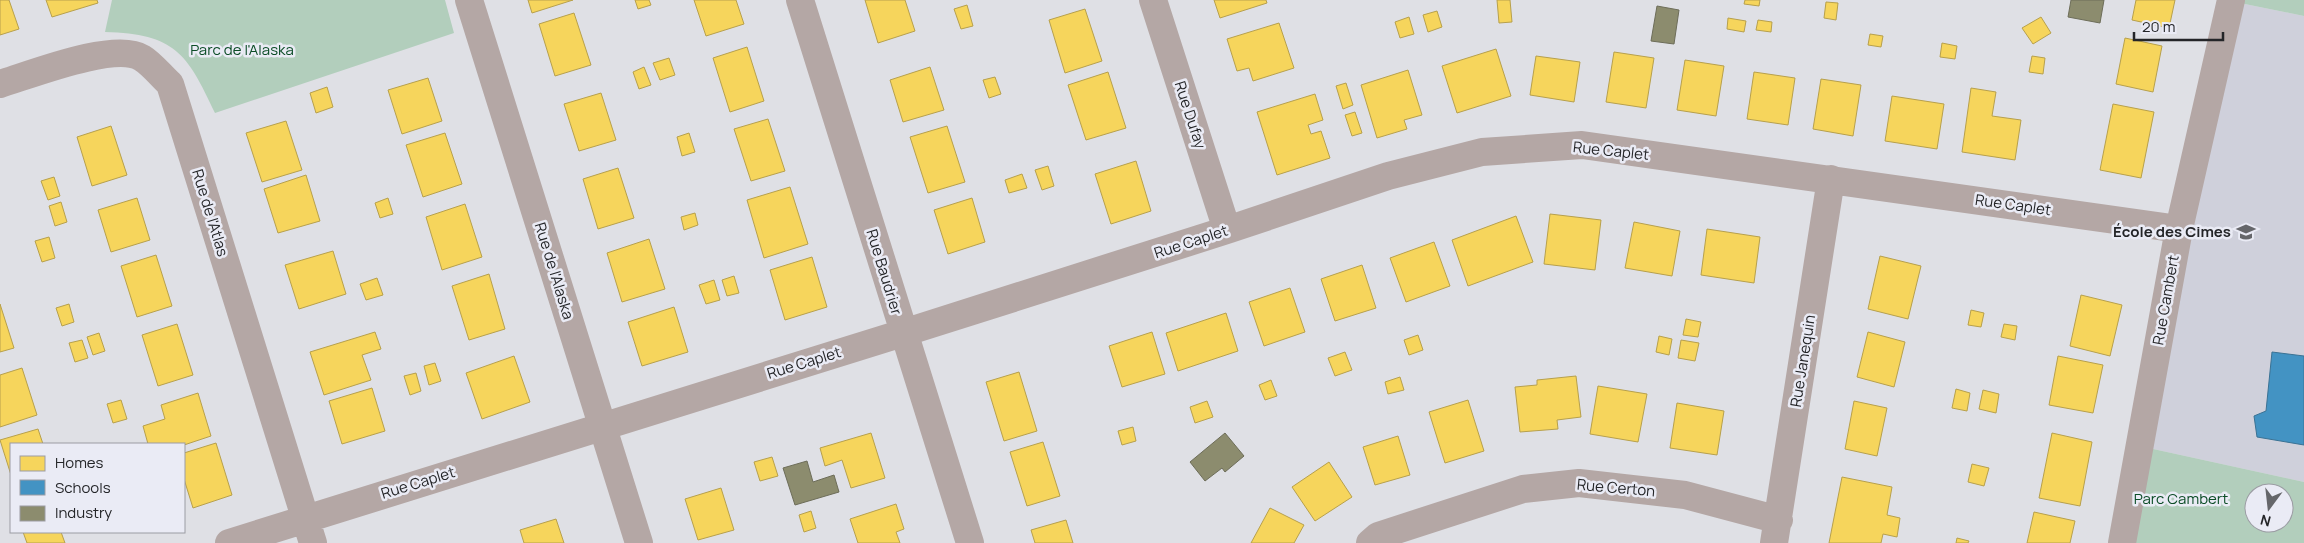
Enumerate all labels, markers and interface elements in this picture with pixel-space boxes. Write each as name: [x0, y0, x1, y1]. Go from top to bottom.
scale bar: [2134, 10, 2223, 42]
text: 20 m: [2142, 16, 2175, 37]
park label: Parc de l'Alaska: [190, 39, 294, 60]
street label: Rue Dufay: [1170, 78, 1211, 151]
street label: Rue Caplet: [1572, 136, 1650, 165]
street label: Rue de l'Atlas: [187, 167, 234, 259]
street label: Rue Caplet: [1974, 189, 2052, 220]
street label: Rue de l'Alaska: [530, 220, 579, 322]
street label: Rue Caplet: [1151, 220, 1230, 263]
place label: École des Cimes: [2113, 221, 2231, 242]
school or university icon: École des Cimes: [2235, 221, 2257, 243]
street label: Rue Baudrier: [861, 226, 908, 318]
street label: Rue Cambert: [2147, 253, 2184, 347]
street label: Rue Janequin: [1785, 313, 1820, 409]
street label: Rue Caplet: [764, 341, 843, 384]
legend: [10, 443, 185, 533]
text: Homes: [55, 452, 104, 473]
street label: Rue Caplet: [378, 461, 457, 504]
street label: Rue Certon: [1576, 474, 1656, 501]
text: Schools: [55, 477, 111, 498]
north arrow: [2244, 483, 2294, 533]
park label: Parc Cambert: [2134, 488, 2228, 509]
text: Industry: [55, 502, 112, 523]
text: N: [2258, 511, 2273, 532]

